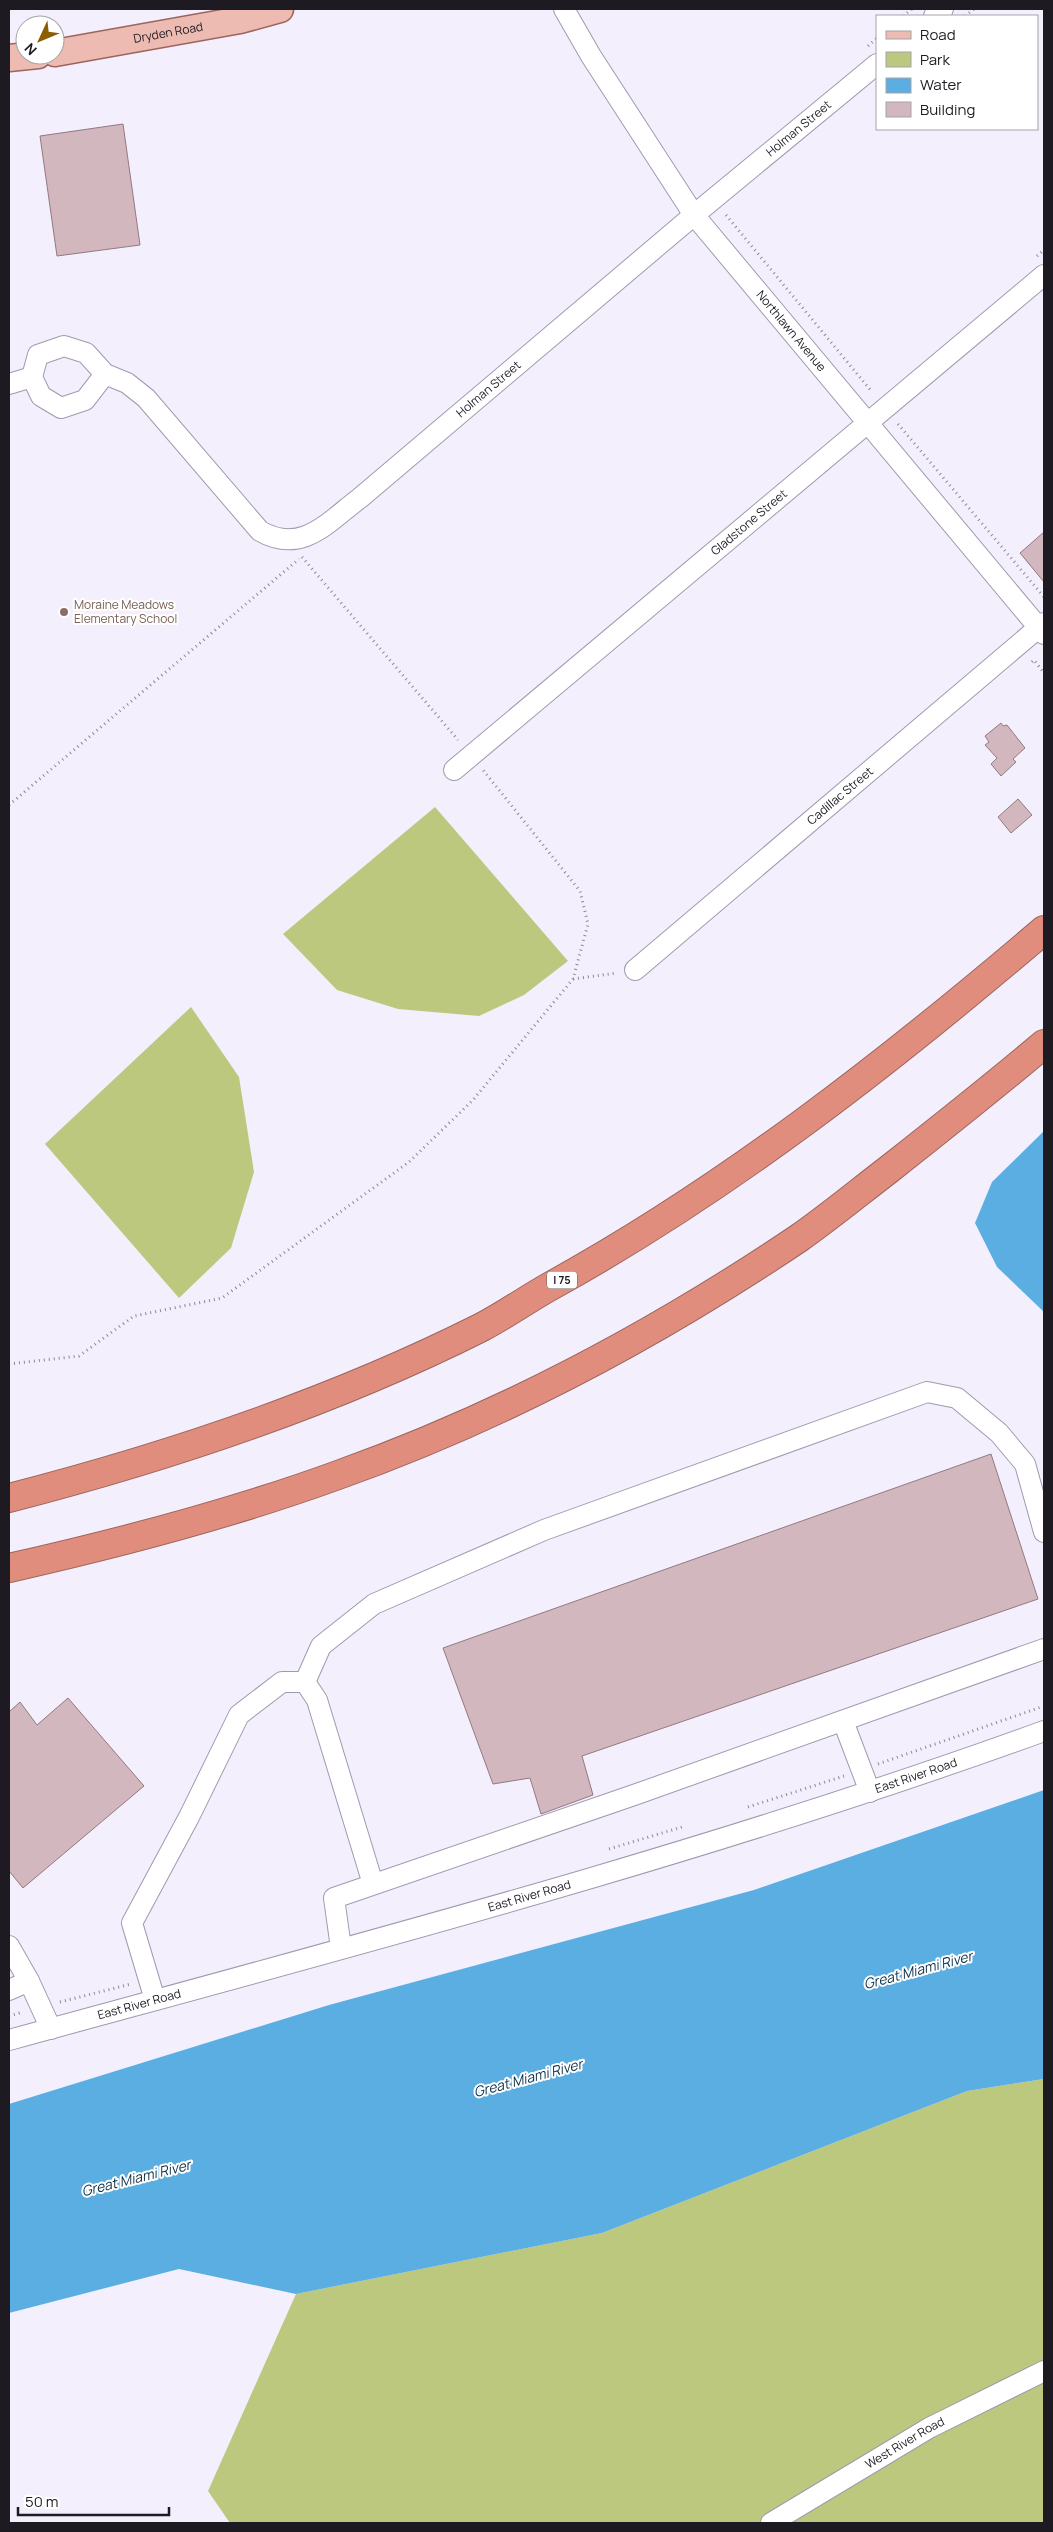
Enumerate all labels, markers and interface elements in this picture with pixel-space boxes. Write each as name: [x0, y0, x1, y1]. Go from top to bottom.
north arrow: [15, 15, 65, 65]
legend: [876, 15, 1038, 130]
street label: Dryden Road: [132, 18, 204, 47]
text: Road: [920, 24, 956, 45]
text: N: [20, 39, 41, 60]
text: Park: [920, 49, 950, 70]
text: Water: [920, 74, 962, 95]
street label: Holman Street: [762, 96, 835, 160]
text: Building: [920, 99, 975, 120]
street label: Northlawn Avenue: [753, 287, 830, 375]
street label: Holman Street: [452, 356, 524, 421]
street label: Gladstone Street: [707, 485, 791, 559]
place label: Moraine Meadows Elementary School: [74, 596, 177, 627]
marker: Moraine Meadows Elementary School: [58, 606, 70, 618]
street label: Cadillac Street: [803, 763, 877, 829]
road number: I 75: [547, 1272, 577, 1288]
street label: East River Road: [873, 1753, 959, 1797]
street label: East River Road: [486, 1875, 573, 1916]
water label: Great Miami River: [861, 1945, 976, 1993]
street label: East River Road: [96, 1985, 183, 2023]
water label: Great Miami River: [471, 2053, 586, 2101]
water label: Great Miami River: [79, 2154, 194, 2200]
street label: West River Road: [862, 2413, 947, 2473]
scale bar: [18, 2484, 169, 2516]
text: 50 m: [25, 2491, 59, 2512]

